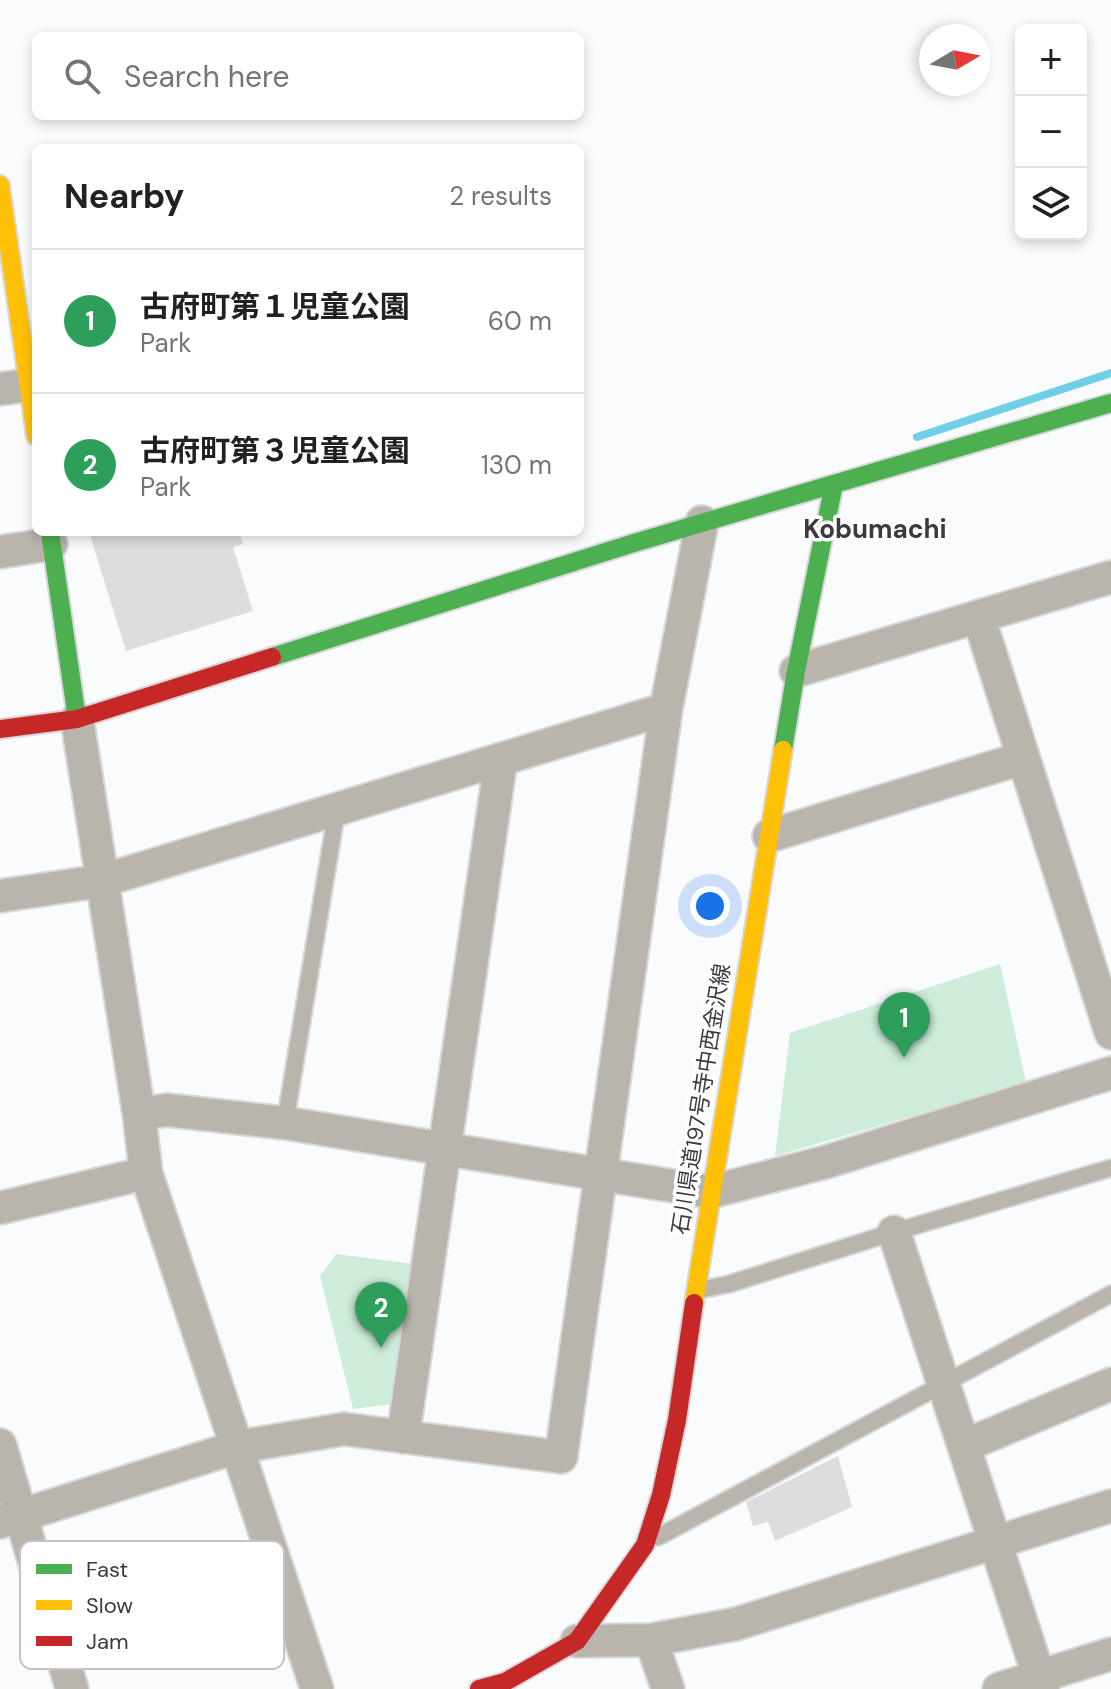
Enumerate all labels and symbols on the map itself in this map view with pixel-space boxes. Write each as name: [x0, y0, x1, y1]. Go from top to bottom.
north arrow: [919, 24, 991, 96]
district label: Kobumachi: [803, 512, 947, 546]
your location: [690, 886, 730, 926]
street label: 石川県道197号寺中西金沢線: [665, 961, 737, 1237]
pin: 1: [878, 992, 930, 1058]
pin: 2: [355, 1282, 407, 1348]
legend: [20, 1541, 284, 1669]
text: Fast: [86, 1555, 128, 1584]
text: Slow: [86, 1591, 133, 1620]
text: Jam: [86, 1627, 129, 1656]

